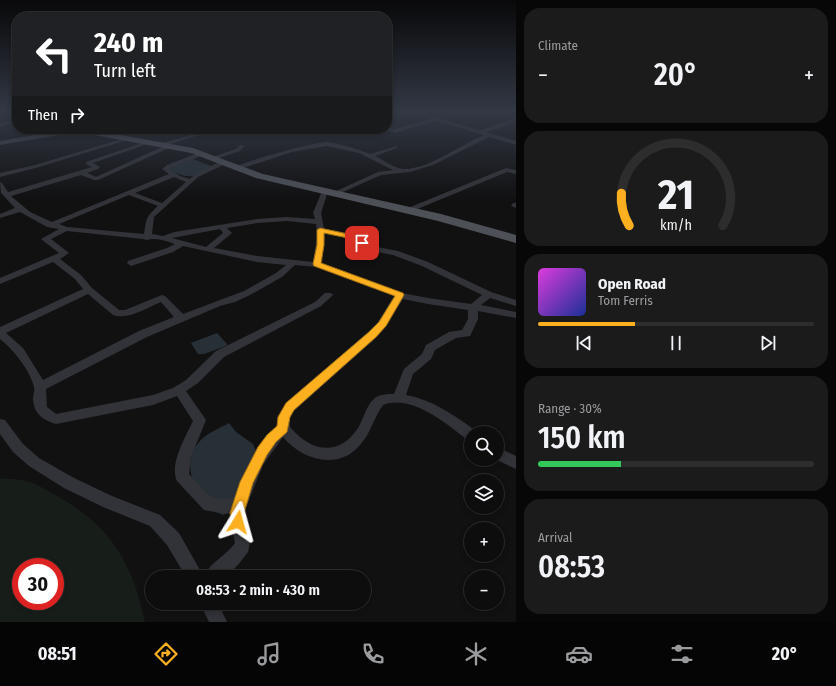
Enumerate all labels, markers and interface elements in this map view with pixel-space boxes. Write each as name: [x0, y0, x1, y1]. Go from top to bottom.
text: 240 m: [94, 26, 163, 59]
icon: left: [28, 28, 80, 80]
text: Climate: [538, 38, 578, 53]
text: 20°: [654, 57, 698, 93]
text: Turn left: [94, 60, 156, 82]
text: −: [538, 62, 548, 89]
text: +: [804, 62, 814, 89]
icon: right: [66, 104, 88, 126]
text: Then: [28, 106, 58, 124]
text: 21: [657, 170, 694, 220]
text: km/h: [660, 217, 692, 234]
pin: [345, 226, 379, 260]
icon: arrive: [351, 232, 373, 254]
text: Open Road: [598, 275, 666, 293]
text: Tom Ferris: [598, 293, 653, 308]
icon: previous: [573, 332, 595, 354]
icon: pause: [665, 332, 687, 354]
icon: next: [757, 332, 779, 354]
text: Range · 30%: [538, 401, 602, 416]
text: 150 km: [538, 420, 625, 456]
map controls: [464, 426, 504, 610]
button: search: [464, 426, 504, 466]
button: layers: [464, 474, 504, 514]
position arrow: [217, 501, 259, 543]
button: +: [464, 522, 504, 562]
text: Arrival: [538, 530, 572, 545]
text: 08:53: [538, 549, 605, 585]
speed limit sign: 30: [12, 558, 64, 610]
button: −: [464, 570, 504, 610]
text: 08:53 · 2 min · 430 m: [196, 581, 320, 599]
icon: directions: [152, 640, 180, 668]
icon: music: [255, 640, 283, 668]
icon: phone: [359, 640, 387, 668]
icon: climate: [462, 640, 490, 668]
icon: car: [565, 640, 593, 668]
icon: filters: [668, 640, 696, 668]
text: 08:51: [38, 643, 77, 665]
text: 20°: [772, 643, 798, 665]

